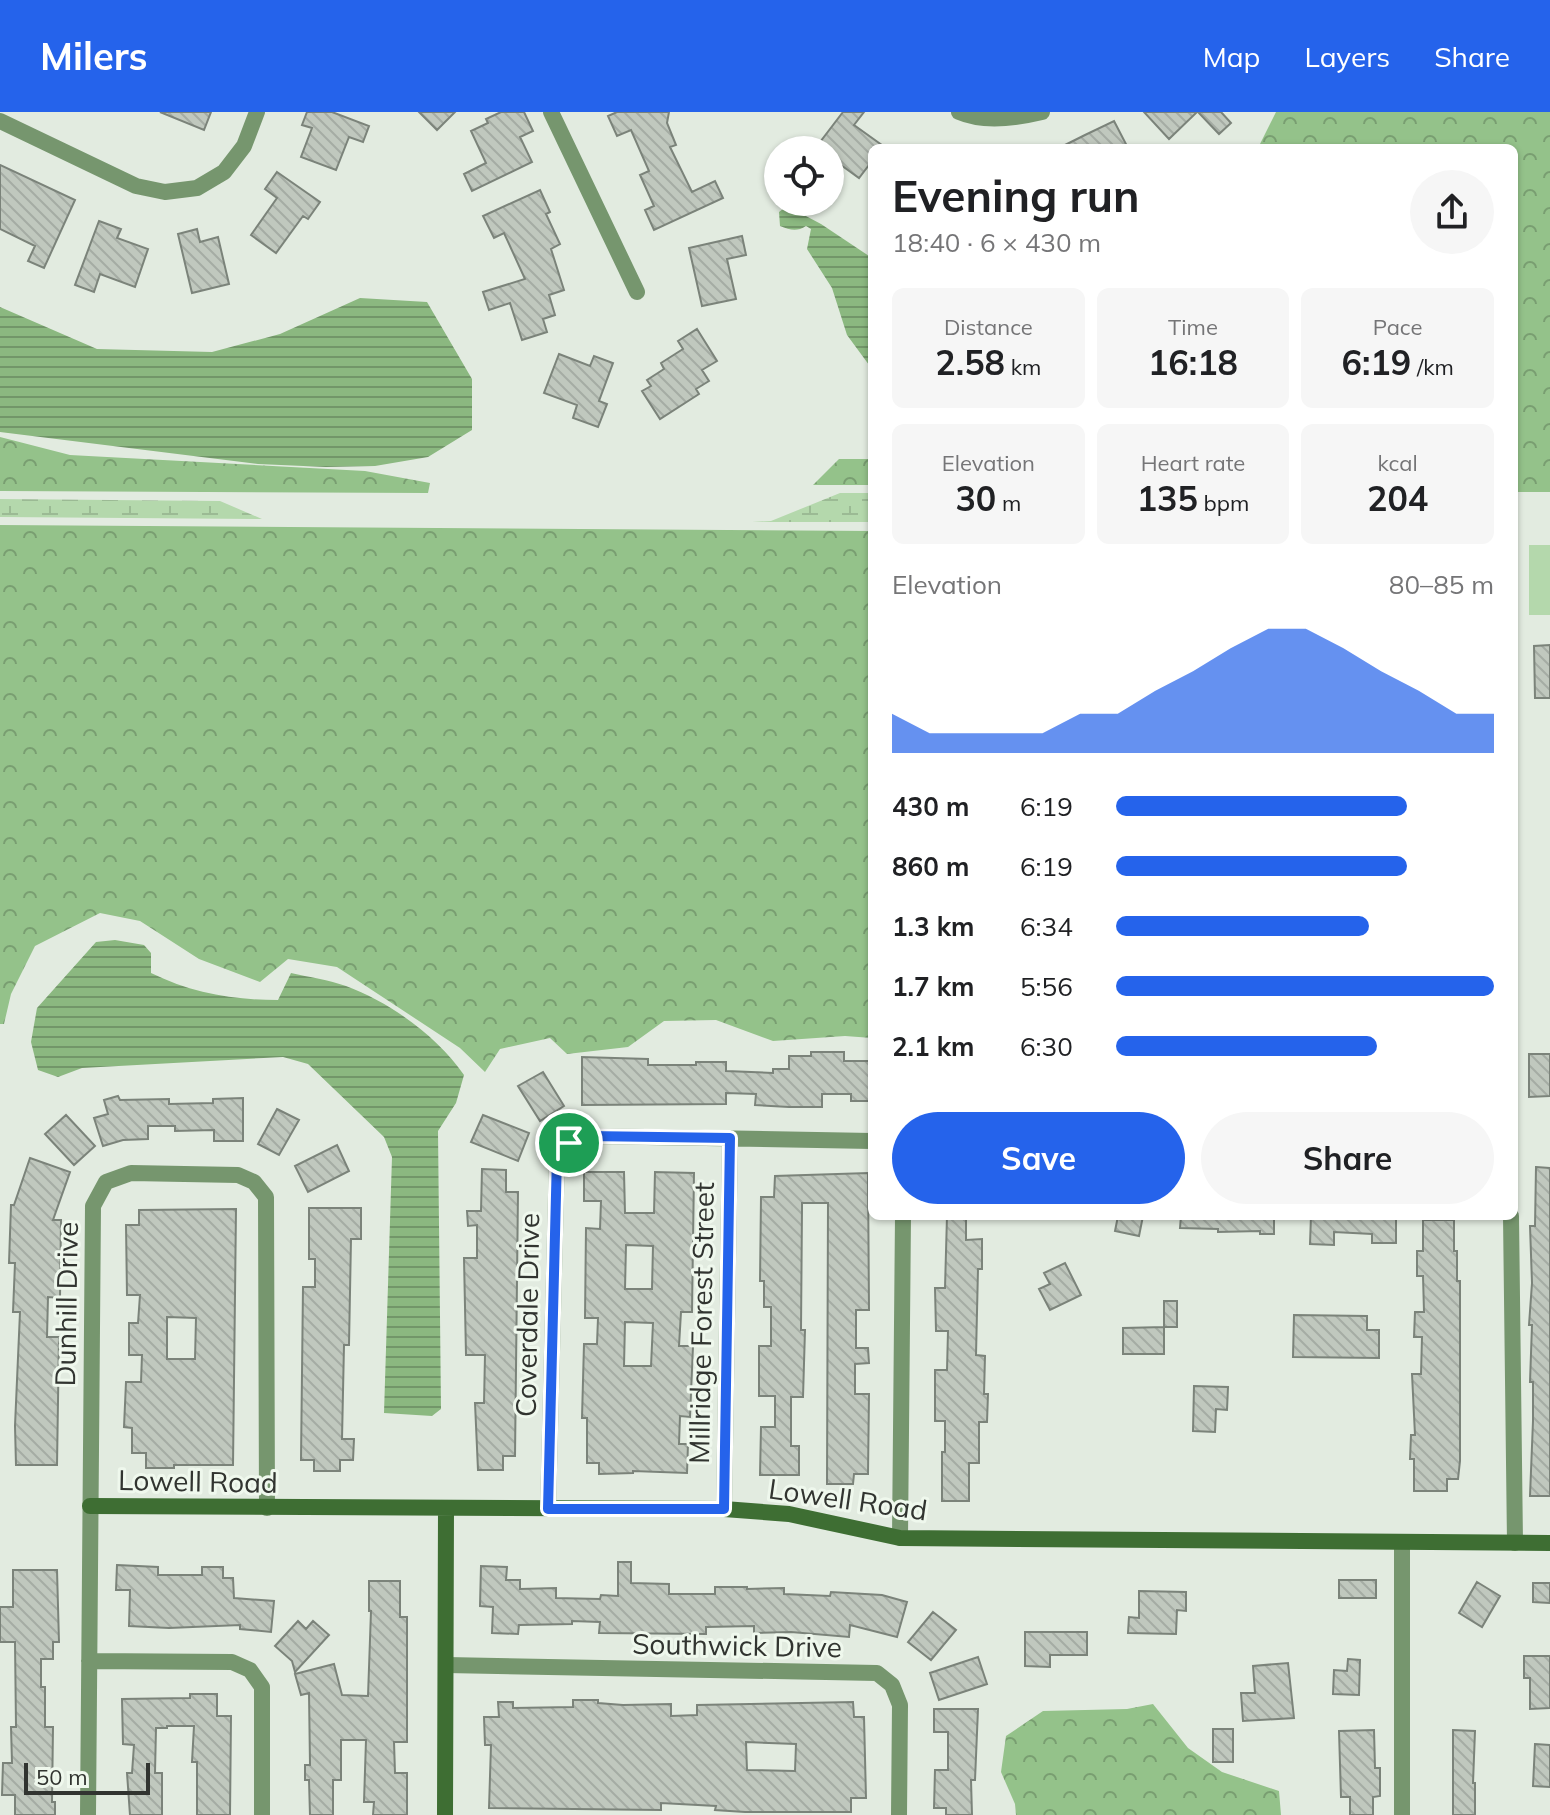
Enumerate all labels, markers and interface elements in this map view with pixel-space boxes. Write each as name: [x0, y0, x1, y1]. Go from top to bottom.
text: Milers: [40, 32, 148, 80]
text: Map: [1203, 39, 1260, 74]
text: Layers: [1304, 39, 1390, 74]
text: Share: [1434, 39, 1510, 74]
map controls: [764, 136, 844, 216]
button: locate: [764, 136, 844, 216]
text: Evening run: [892, 168, 1139, 223]
button: share: [1410, 170, 1494, 254]
text: 18:40 · 6 × 430 m: [892, 226, 1101, 259]
text: Distance: [944, 313, 1033, 341]
text: Time: [1168, 313, 1218, 341]
text: Pace: [1373, 313, 1422, 341]
text: 2.58: [935, 341, 1005, 384]
text: 16:18: [1148, 341, 1238, 384]
text: 6:19: [1342, 341, 1411, 384]
text: km: [1005, 353, 1041, 381]
text: /km: [1411, 353, 1454, 381]
text: Elevation: [942, 449, 1035, 477]
text: Heart rate: [1141, 449, 1245, 477]
text: kcal: [1378, 449, 1418, 477]
text: 30: [955, 477, 996, 520]
text: 135: [1137, 477, 1198, 520]
text: 204: [1367, 477, 1428, 520]
text: m: [996, 489, 1021, 517]
text: bpm: [1198, 489, 1249, 517]
text: Elevation: [892, 568, 1002, 601]
text: 80–85 m: [1389, 568, 1494, 601]
text: 430 m: [892, 790, 969, 823]
text: 6:19: [1020, 790, 1073, 823]
text: 860 m: [892, 850, 969, 883]
text: 6:19: [1020, 850, 1073, 883]
text: 1.3 km: [892, 910, 975, 943]
text: 6:34: [1020, 910, 1073, 943]
text: 1.7 km: [892, 970, 975, 1003]
text: 5:56: [1020, 970, 1073, 1003]
text: 2.1 km: [892, 1030, 975, 1063]
text: 6:30: [1020, 1030, 1073, 1063]
pin: [535, 1109, 603, 1177]
button: Save: [892, 1112, 1185, 1204]
button: Share: [1201, 1112, 1494, 1204]
icon: arrive: [547, 1121, 591, 1165]
street label: Millridge Forest Street: [681, 1182, 721, 1464]
street label: Coverdale Drive: [508, 1213, 546, 1417]
street label: Dunhill Drive: [47, 1221, 85, 1387]
street label: Lowell Road: [118, 1462, 278, 1500]
street label: Lowell Road: [767, 1471, 929, 1527]
street label: Southwick Drive: [632, 1626, 842, 1664]
scale bar: [24, 1759, 150, 1795]
text: 50 m: [36, 1763, 87, 1791]

